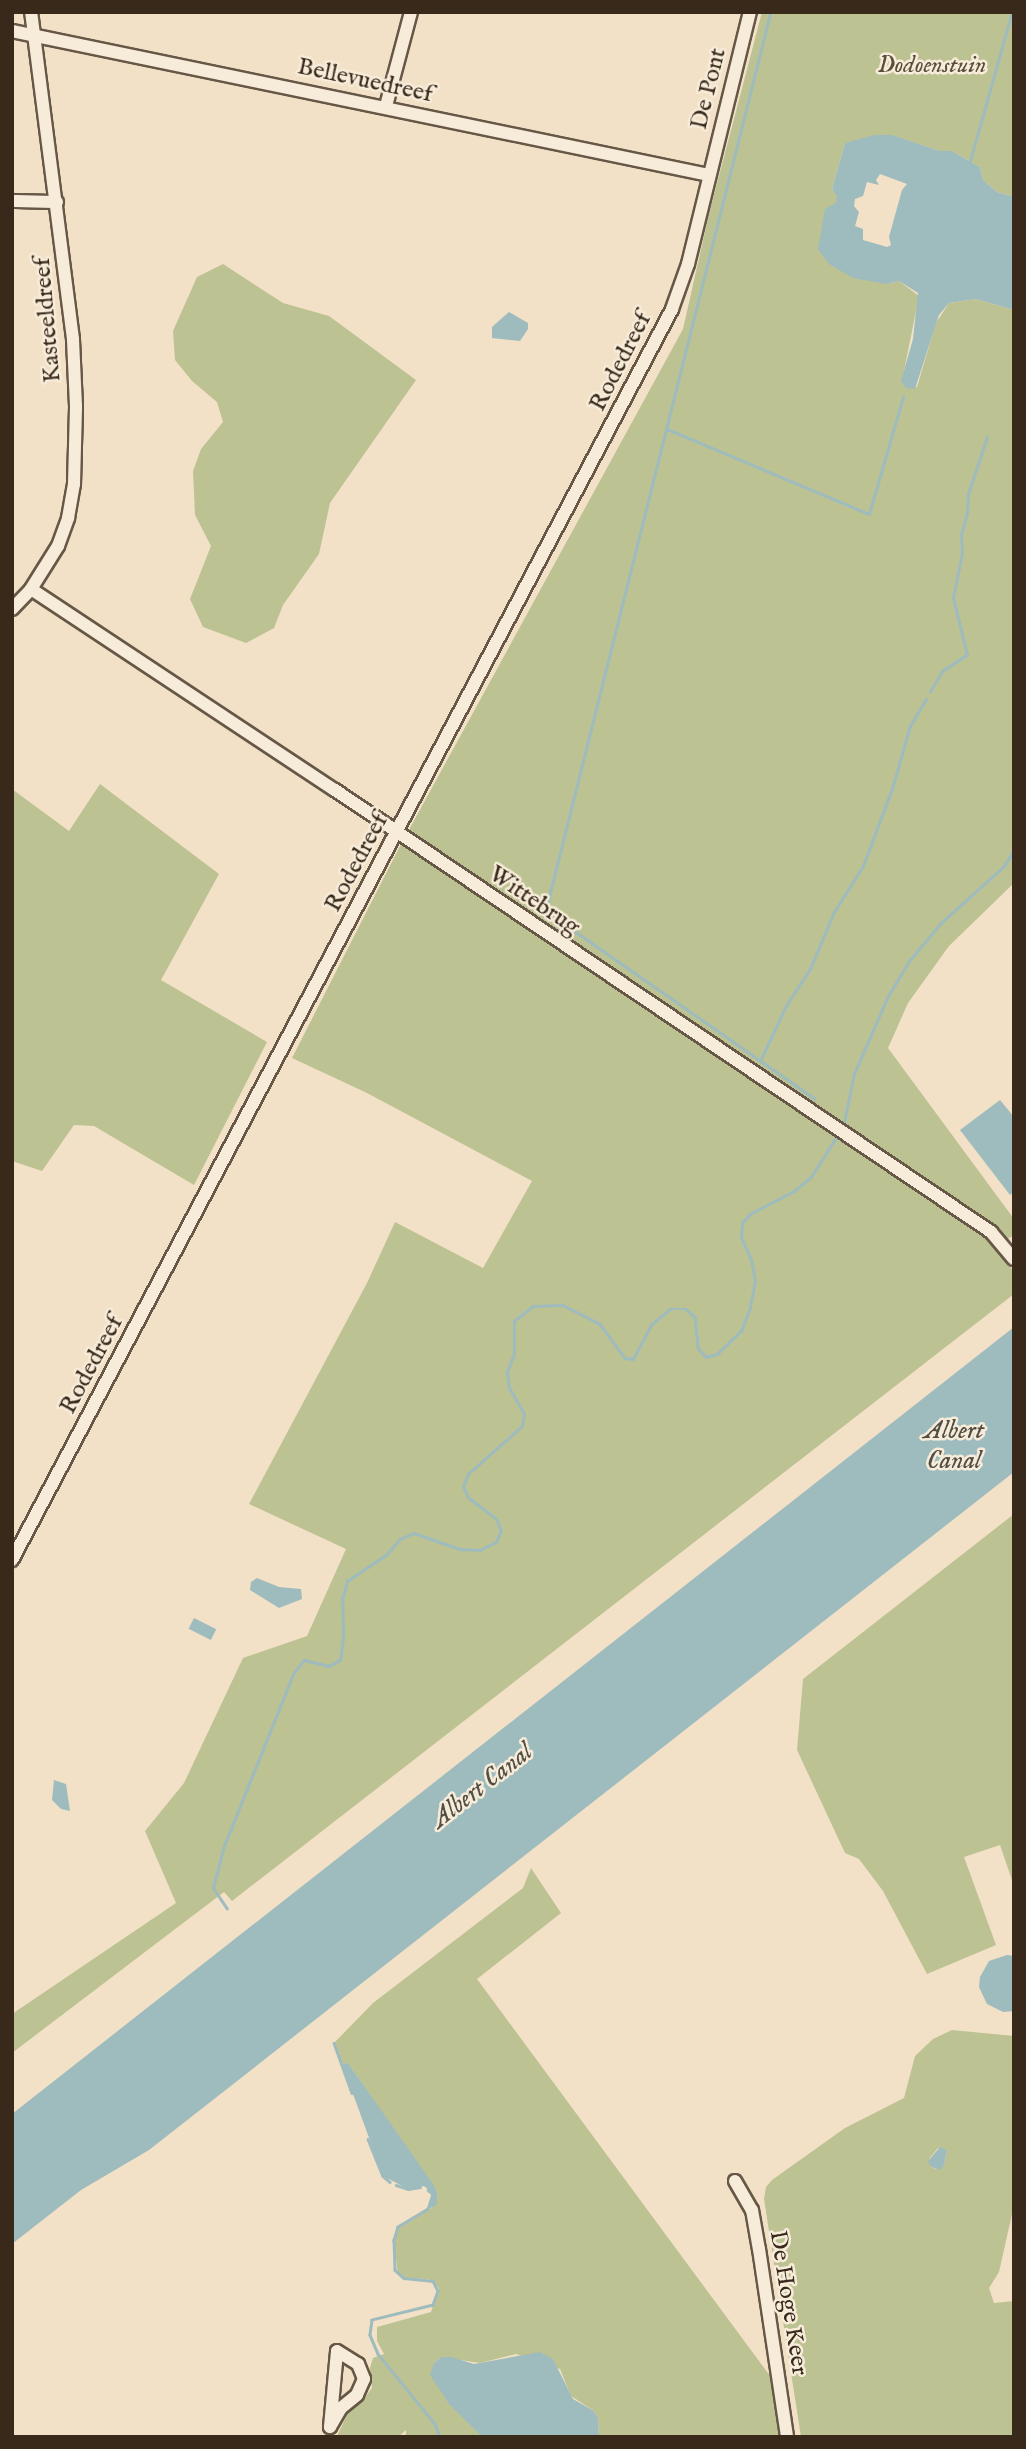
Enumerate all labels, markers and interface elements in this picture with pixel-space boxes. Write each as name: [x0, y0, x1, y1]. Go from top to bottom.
street label: De Pont: [685, 45, 733, 133]
park label: Dodoenstuin: [878, 52, 986, 80]
street label: Bellevuedreef: [295, 53, 435, 109]
street label: Kasteeldreef: [28, 256, 68, 384]
street label: Rodedreef: [584, 308, 658, 416]
street label: Rodedreef: [319, 809, 395, 917]
street label: Wittebrug: [483, 860, 585, 942]
street label: Rodedreef: [54, 1311, 130, 1419]
water label: Albert Canal: [924, 1415, 984, 1476]
water label: Albert Canal: [425, 1737, 539, 1835]
street label: De Hoge Keer: [762, 2229, 814, 2377]

